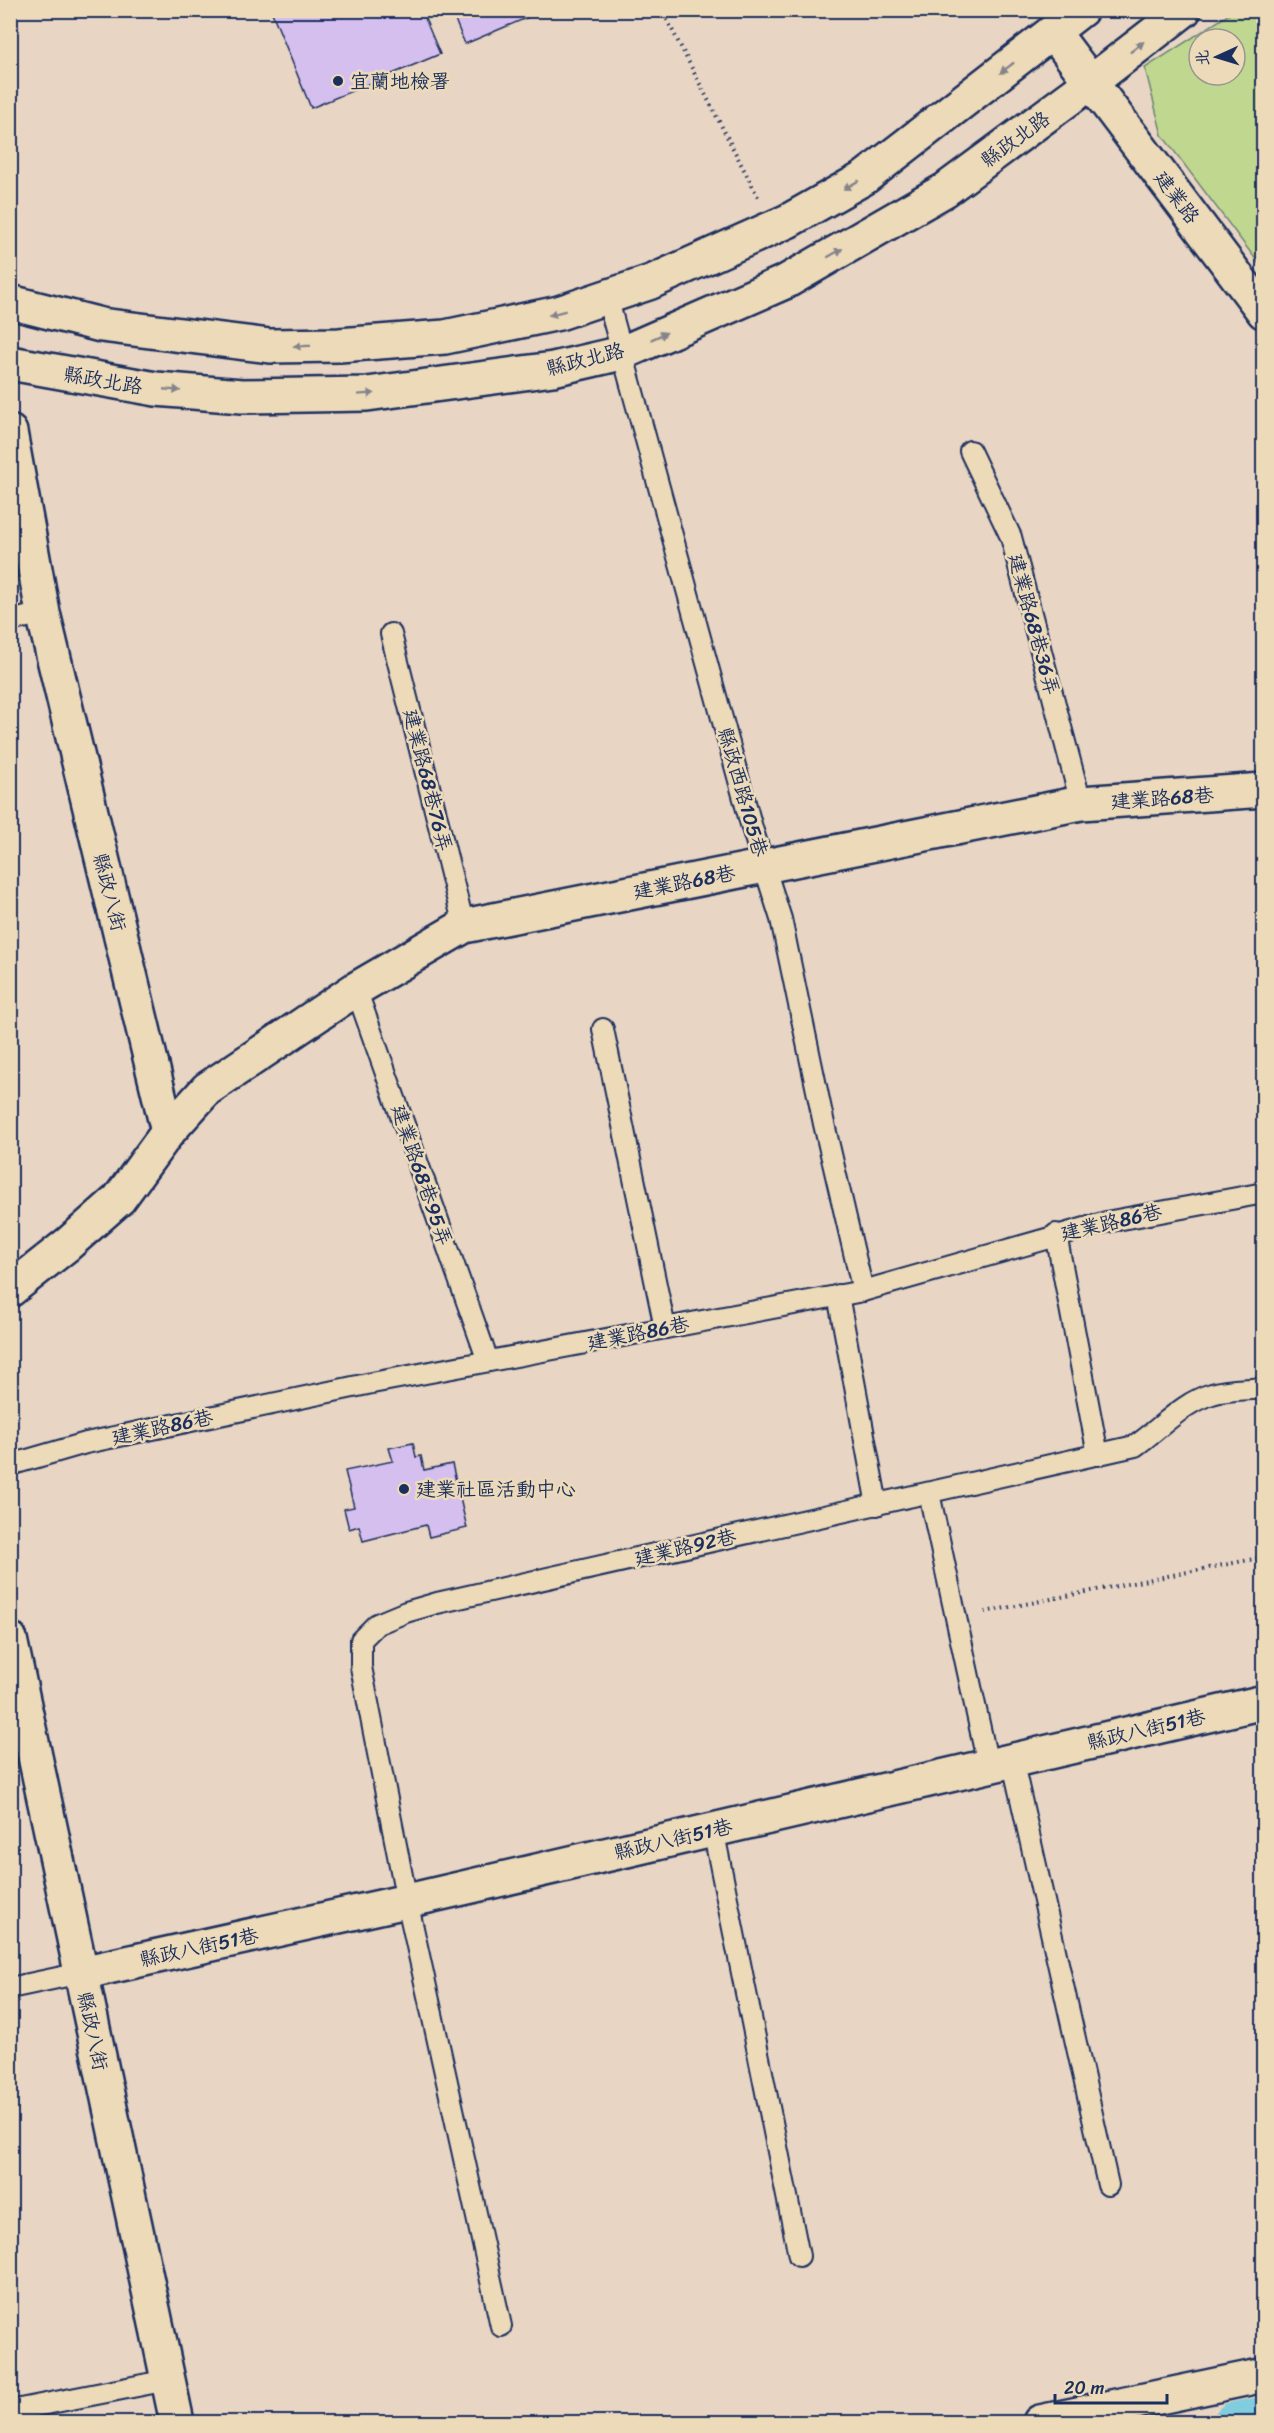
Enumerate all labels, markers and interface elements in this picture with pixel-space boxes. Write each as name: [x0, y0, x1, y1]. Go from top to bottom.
north arrow: [1187, 27, 1247, 87]
one-way arrow: [1128, 41, 1144, 53]
text: 北: [1188, 49, 1218, 67]
one-way arrow: [999, 61, 1014, 73]
place label: 宜蘭地檢署: [350, 64, 450, 99]
marker: 宜蘭地檢署: [331, 74, 345, 88]
street label: 縣政北路: [973, 101, 1059, 177]
street label: 建業路: [1145, 163, 1209, 233]
one-way arrow: [842, 180, 859, 190]
one-way arrow: [827, 248, 844, 258]
one-way arrow: [548, 308, 567, 318]
one-way arrow: [651, 332, 668, 341]
street label: 縣政北路: [542, 333, 629, 386]
one-way arrow: [293, 341, 312, 350]
street label: 縣政北路: [60, 356, 146, 405]
one-way arrow: [162, 385, 181, 395]
one-way arrow: [357, 389, 376, 399]
street label: 建業路68巷36弄: [998, 549, 1069, 699]
street label: 建業路68巷76弄: [393, 705, 462, 855]
street label: 縣政西路105巷: [707, 723, 778, 862]
street label: 建業路68巷: [1109, 777, 1216, 820]
street label: 縣政八街: [83, 849, 136, 935]
street label: 建業路68巷: [630, 855, 739, 910]
street label: 建業路68巷95弄: [381, 1100, 462, 1251]
street label: 建業路86巷: [1057, 1194, 1166, 1251]
street label: 建業路86巷: [584, 1306, 693, 1361]
street label: 建業路86巷: [108, 1399, 217, 1455]
place label: 建業社區活動中心: [416, 1472, 576, 1507]
marker: 建業社區活動中心: [397, 1482, 411, 1496]
street label: 建業路92巷: [631, 1519, 741, 1576]
street label: 縣政八街51巷: [1083, 1699, 1210, 1760]
street label: 縣政八街51巷: [610, 1809, 737, 1870]
street label: 縣政八街51巷: [136, 1918, 263, 1977]
street label: 縣政八街: [67, 1988, 118, 2074]
scale bar: [1055, 2367, 1168, 2405]
text: 20 m: [1064, 2372, 1104, 2404]

